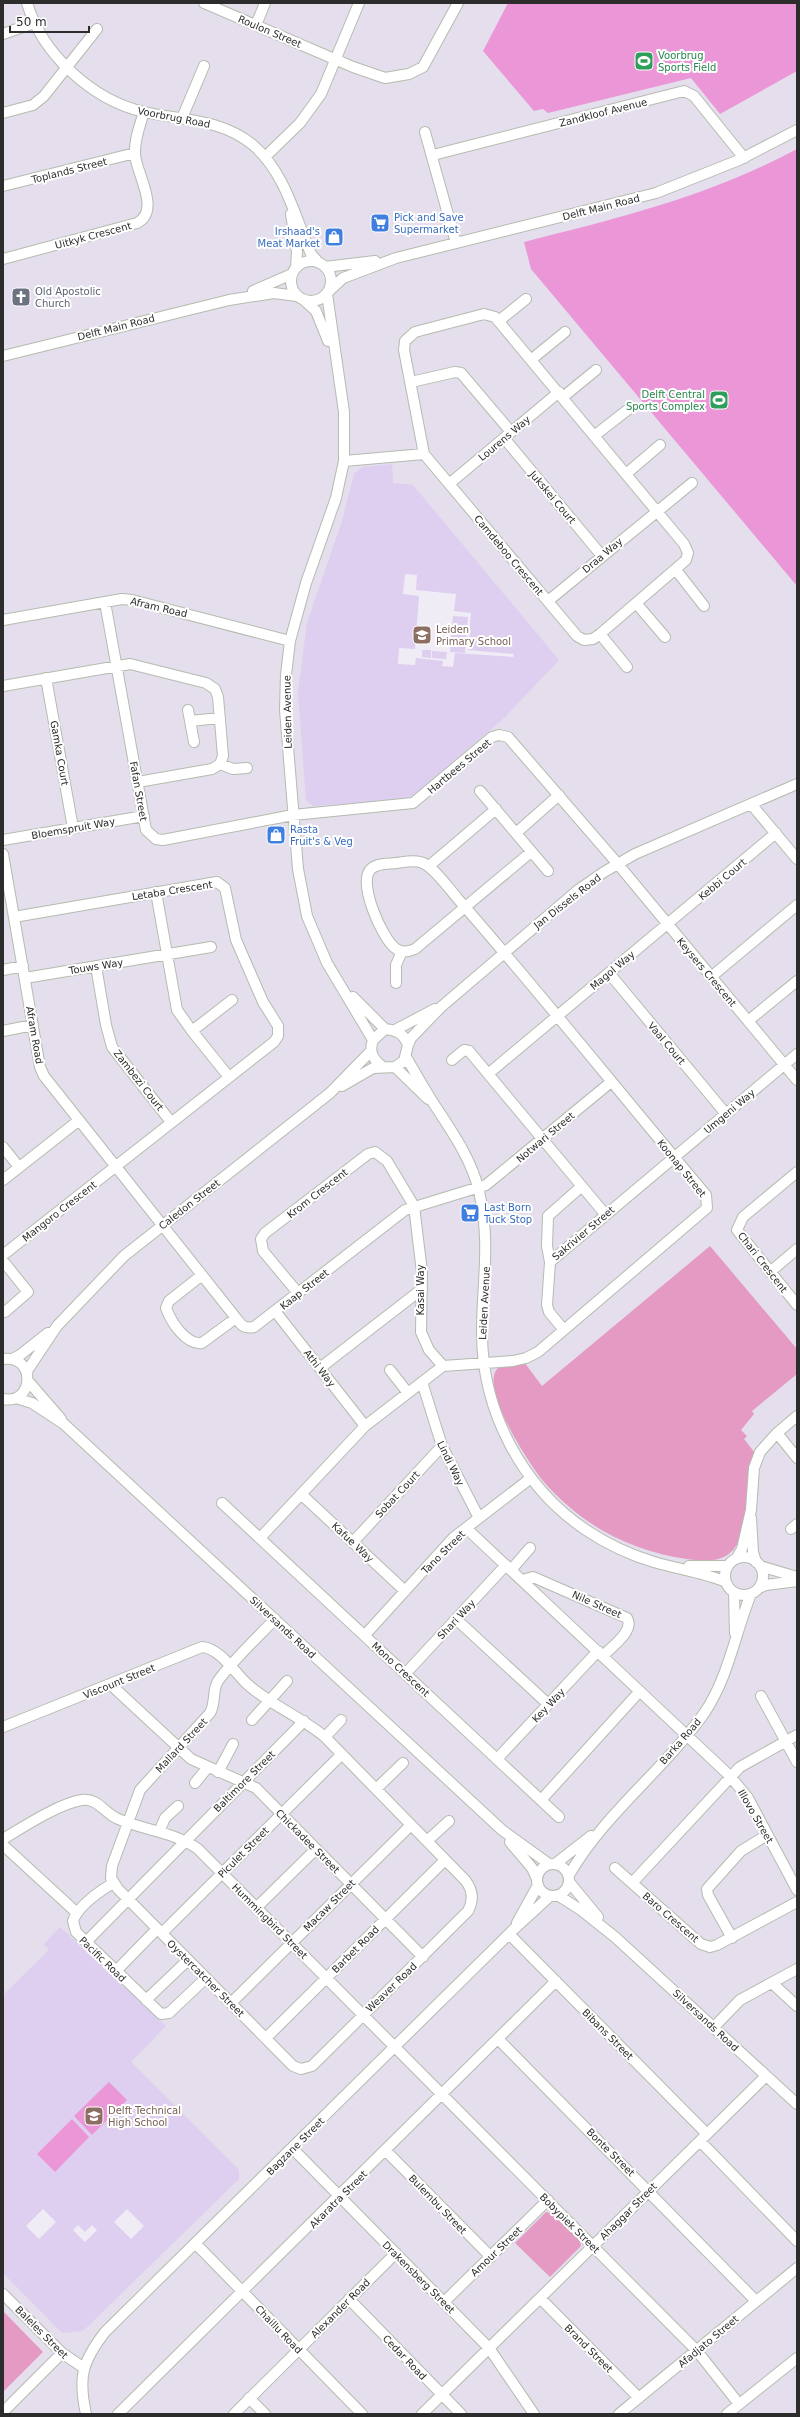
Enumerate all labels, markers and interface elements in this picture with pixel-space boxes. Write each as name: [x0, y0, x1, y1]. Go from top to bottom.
scale bar: [10, 8, 89, 34]
street label: Roulon Street: [236, 13, 303, 50]
text: 50 m: [16, 15, 47, 29]
sports icon: Voorbrug Sports Field: [633, 50, 655, 72]
place label: Voorbrug Sports Field: [658, 50, 716, 73]
street label: Zandkloof Avenue: [558, 96, 648, 129]
street label: Voorbrug Road: [137, 105, 211, 130]
street label: Toplands Street: [29, 156, 108, 185]
street label: Delft Main Road: [561, 193, 641, 222]
supermarket icon: Pick and Save Supermarket: [369, 212, 391, 234]
place label: Pick and Save Supermarket: [394, 212, 464, 235]
street label: Uitkyk Crescent: [54, 220, 133, 251]
place label: Irshaad's Meat Market: [258, 226, 320, 249]
shop icon: Irshaad's Meat Market: [323, 226, 345, 248]
church icon: Old Apostolic Church: [10, 286, 32, 308]
place label: Old Apostolic Church: [35, 286, 101, 309]
street label: Delft Main Road: [76, 313, 156, 342]
place label: Delft Central Sports Complex: [626, 389, 705, 412]
sports icon: Delft Central Sports Complex: [708, 389, 730, 411]
street label: Lourens Way: [476, 414, 532, 463]
street label: Jukskei Court: [527, 468, 578, 526]
street label: Camdeboo Crescent: [472, 513, 545, 598]
street label: Draa Way: [580, 536, 625, 575]
street label: Afram Road: [129, 596, 189, 619]
school or university icon: Leiden Primary School: [411, 624, 433, 646]
place label: Leiden Primary School: [436, 624, 511, 647]
street label: Leiden Avenue: [281, 675, 294, 749]
street label: Gamka Court: [48, 720, 71, 787]
street label: Hartbees Street: [425, 737, 493, 796]
street label: Fafan Street: [128, 760, 149, 822]
street label: Bloemspruit Way: [30, 816, 116, 841]
shop icon: Rasta Fruit's & Veg: [265, 824, 287, 846]
place label: Rasta Fruit's & Veg: [290, 824, 353, 847]
street label: Kebbi Court: [696, 856, 748, 902]
street label: Jan Dissels Road: [531, 872, 603, 932]
street label: Letaba Crescent: [131, 879, 213, 902]
street label: Keysers Crescent: [675, 936, 739, 1009]
street label: Magol Way: [588, 949, 637, 992]
street label: Touws Way: [67, 957, 124, 976]
street label: Afram Road: [24, 1005, 45, 1065]
street label: Vaal Court: [646, 1020, 688, 1067]
street label: Zambezi Court: [112, 1048, 166, 1113]
street label: Umgeni Way: [702, 1087, 757, 1136]
street label: Notwari Street: [514, 1110, 577, 1165]
street label: Koonap Street: [655, 1137, 708, 1199]
street label: Krom Crescent: [285, 1166, 350, 1220]
street label: Caledon Street: [157, 1177, 222, 1232]
street label: Mangoro Crescent: [20, 1179, 99, 1244]
supermarket icon: Last Born Tuck Stop: [459, 1202, 481, 1224]
place label: Last Born Tuck Stop: [483, 1202, 532, 1225]
street label: Sakrivier Street: [550, 1204, 617, 1263]
street label: Chari Crescent: [736, 1230, 790, 1295]
street label: Kasai Way: [415, 1264, 426, 1316]
street label: Leiden Avenue: [477, 1266, 492, 1340]
street label: Kaap Street: [278, 1267, 331, 1312]
street label: Athi Way: [302, 1348, 338, 1389]
street label: Lindi Way: [435, 1439, 466, 1487]
street label: Sobat Court: [373, 1469, 422, 1520]
street label: Kafue Way: [330, 1520, 376, 1565]
street label: Tano Street: [419, 1528, 467, 1577]
street label: Nile Street: [570, 1589, 623, 1620]
street label: Silversands Road: [248, 1594, 318, 1661]
street label: Shari Way: [435, 1597, 478, 1641]
street label: Mono Crescent: [370, 1640, 432, 1699]
street label: Viscount Street: [82, 1662, 157, 1701]
street label: Key Way: [530, 1686, 567, 1725]
street label: Mallard Street: [153, 1716, 209, 1775]
street label: Barka Road: [657, 1716, 703, 1766]
street label: Baltimore Street: [211, 1748, 277, 1814]
street label: Illovo Street: [736, 1787, 775, 1845]
street label: Chickadee Street: [274, 1807, 342, 1876]
street label: Piculet Street: [216, 1825, 271, 1880]
street label: Macaw Street: [301, 1877, 357, 1933]
street label: Hummingbird Street: [230, 1881, 310, 1961]
street label: Baro Crescent: [641, 1890, 701, 1945]
street label: Barbet Road: [330, 1924, 381, 1975]
street label: Pacific Road: [77, 1935, 128, 1984]
street label: Oystercatcher Street: [165, 1938, 246, 2019]
street label: Weaver Road: [364, 1960, 419, 2014]
street label: Silversands Road: [671, 1987, 741, 2054]
street label: Bibans Street: [580, 2007, 635, 2062]
school or university icon: Delft Technical High School: [83, 2105, 105, 2127]
place label: Delft Technical High School: [108, 2105, 181, 2128]
street label: Bagzane Street: [264, 2115, 326, 2177]
street label: Bonte Street: [584, 2126, 637, 2179]
street label: Akaratra Street: [307, 2168, 369, 2230]
street label: Bulembu Street: [407, 2172, 469, 2236]
street label: Ahaggar Street: [598, 2181, 659, 2242]
street label: Bobypiek Street: [538, 2191, 602, 2256]
street label: Amour Street: [469, 2224, 524, 2278]
street label: Drakensberg Street: [380, 2239, 457, 2316]
street label: Alexander Road: [309, 2277, 372, 2340]
street label: Chaillu Road: [253, 2303, 304, 2356]
street label: Baleles Street: [13, 2304, 70, 2361]
street label: Afadjato Street: [676, 2313, 741, 2370]
street label: Brand Street: [562, 2322, 615, 2375]
street label: Cedar Road: [381, 2333, 429, 2382]

